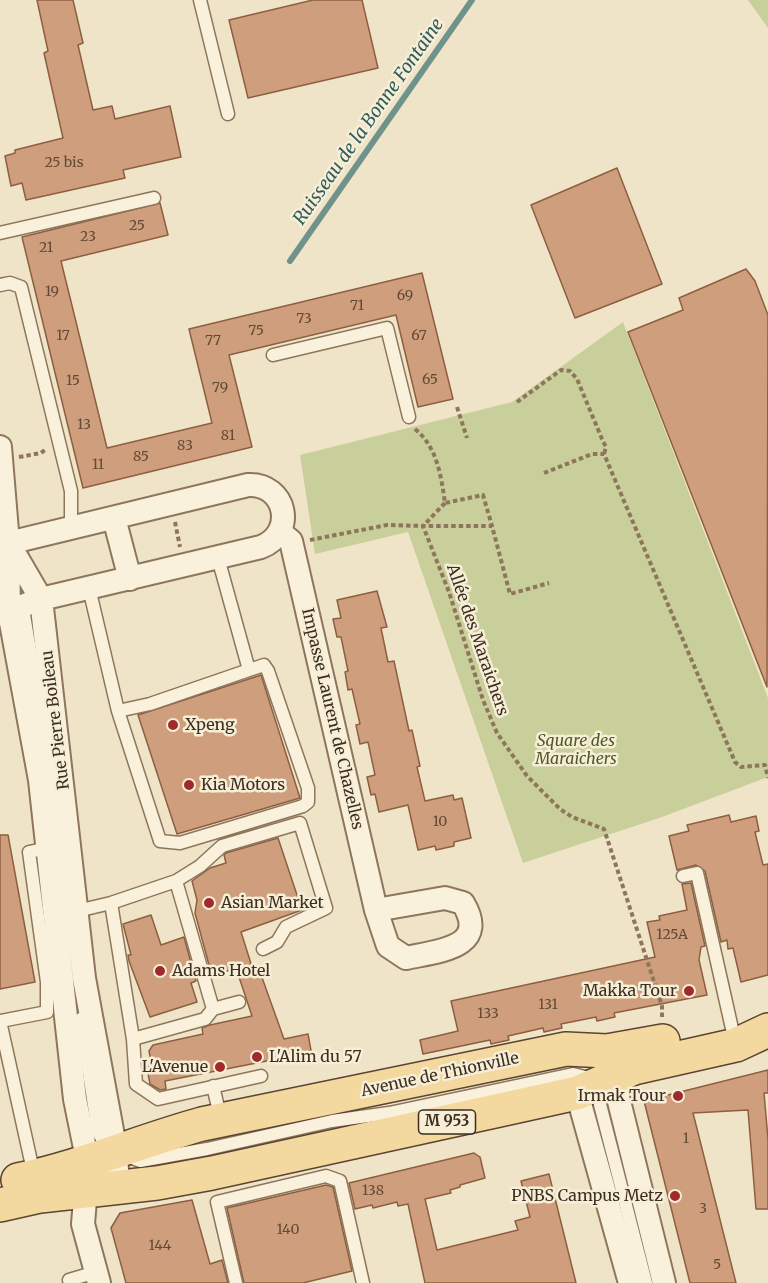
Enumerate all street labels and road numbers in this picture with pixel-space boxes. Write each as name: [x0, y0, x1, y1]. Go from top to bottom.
street label: Allée des Maraichers: [442, 562, 512, 718]
street label: Impasse Laurent de Chazelles: [297, 606, 367, 832]
street label: Rue Pierre Boileau: [38, 649, 74, 791]
street label: Avenue de Thionville: [359, 1049, 521, 1101]
road number: M 953: [418, 1110, 476, 1134]

